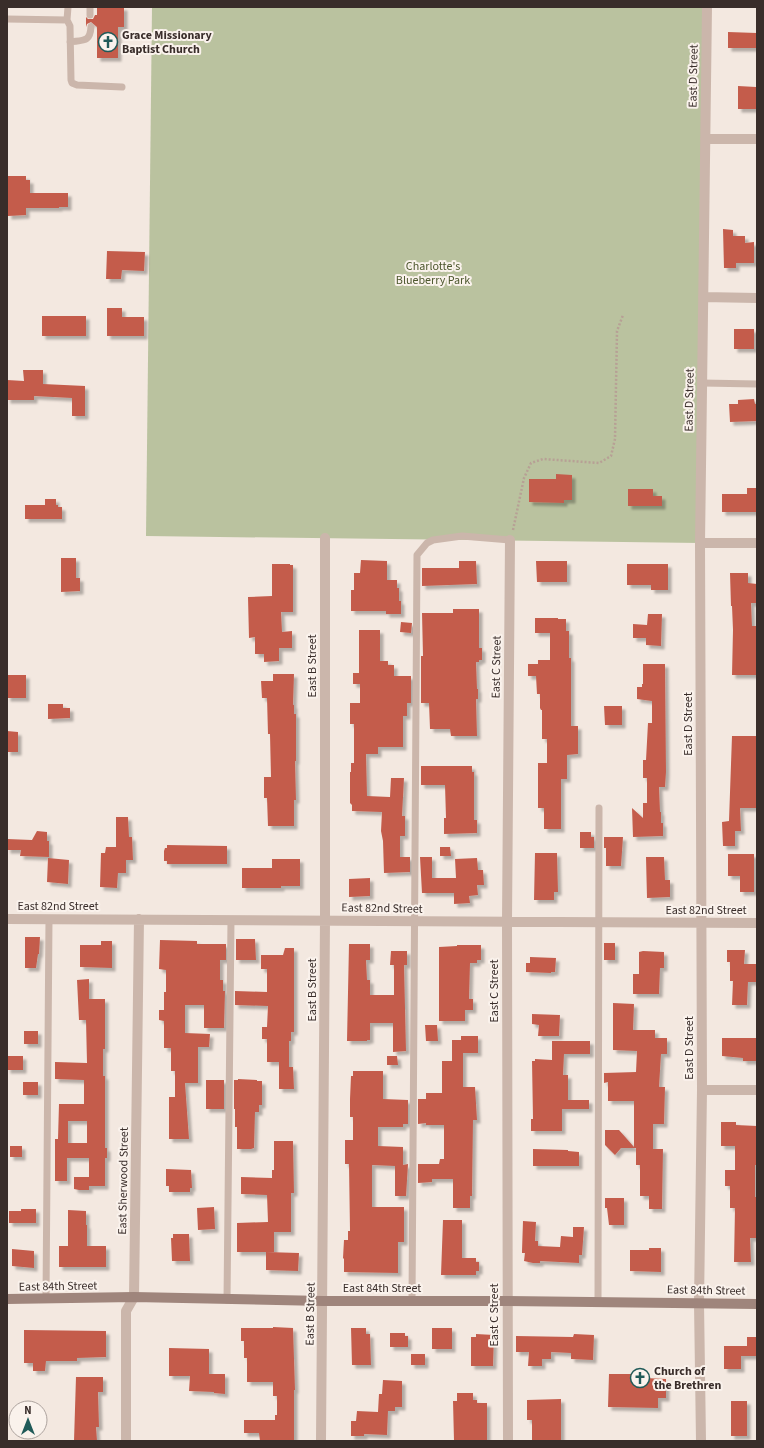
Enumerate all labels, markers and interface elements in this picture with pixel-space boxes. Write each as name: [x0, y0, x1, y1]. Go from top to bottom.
place label: Grace Missionary Baptist Church: [122, 27, 212, 58]
church icon: Grace Missionary Baptist Church: [97, 31, 119, 53]
street label: East D Street: [684, 44, 703, 108]
park label: Charlotte's Blueberry Park: [396, 258, 470, 289]
street label: East D Street: [680, 368, 699, 432]
street label: East B Street: [304, 634, 321, 698]
street label: East C Street: [487, 635, 506, 699]
street label: East D Street: [680, 692, 697, 756]
street label: East 82nd Street: [17, 898, 99, 915]
street label: East 82nd Street: [341, 899, 423, 918]
street label: East 82nd Street: [665, 902, 747, 919]
street label: East B Street: [304, 958, 321, 1022]
street label: East C Street: [486, 960, 503, 1022]
street label: East D Street: [681, 1016, 698, 1080]
street label: East Sherwood Street: [114, 1127, 133, 1235]
street label: East 84th Street: [19, 1277, 97, 1296]
street label: East 84th Street: [343, 1280, 421, 1297]
street label: East 84th Street: [667, 1281, 745, 1300]
street label: East B Street: [301, 1282, 320, 1346]
street label: East C Street: [486, 1284, 503, 1346]
place label: Church of the Brethren: [654, 1363, 721, 1394]
church icon: Church of the Brethren: [629, 1367, 651, 1389]
north arrow: [8, 1400, 48, 1440]
text: N: [24, 1403, 32, 1418]

